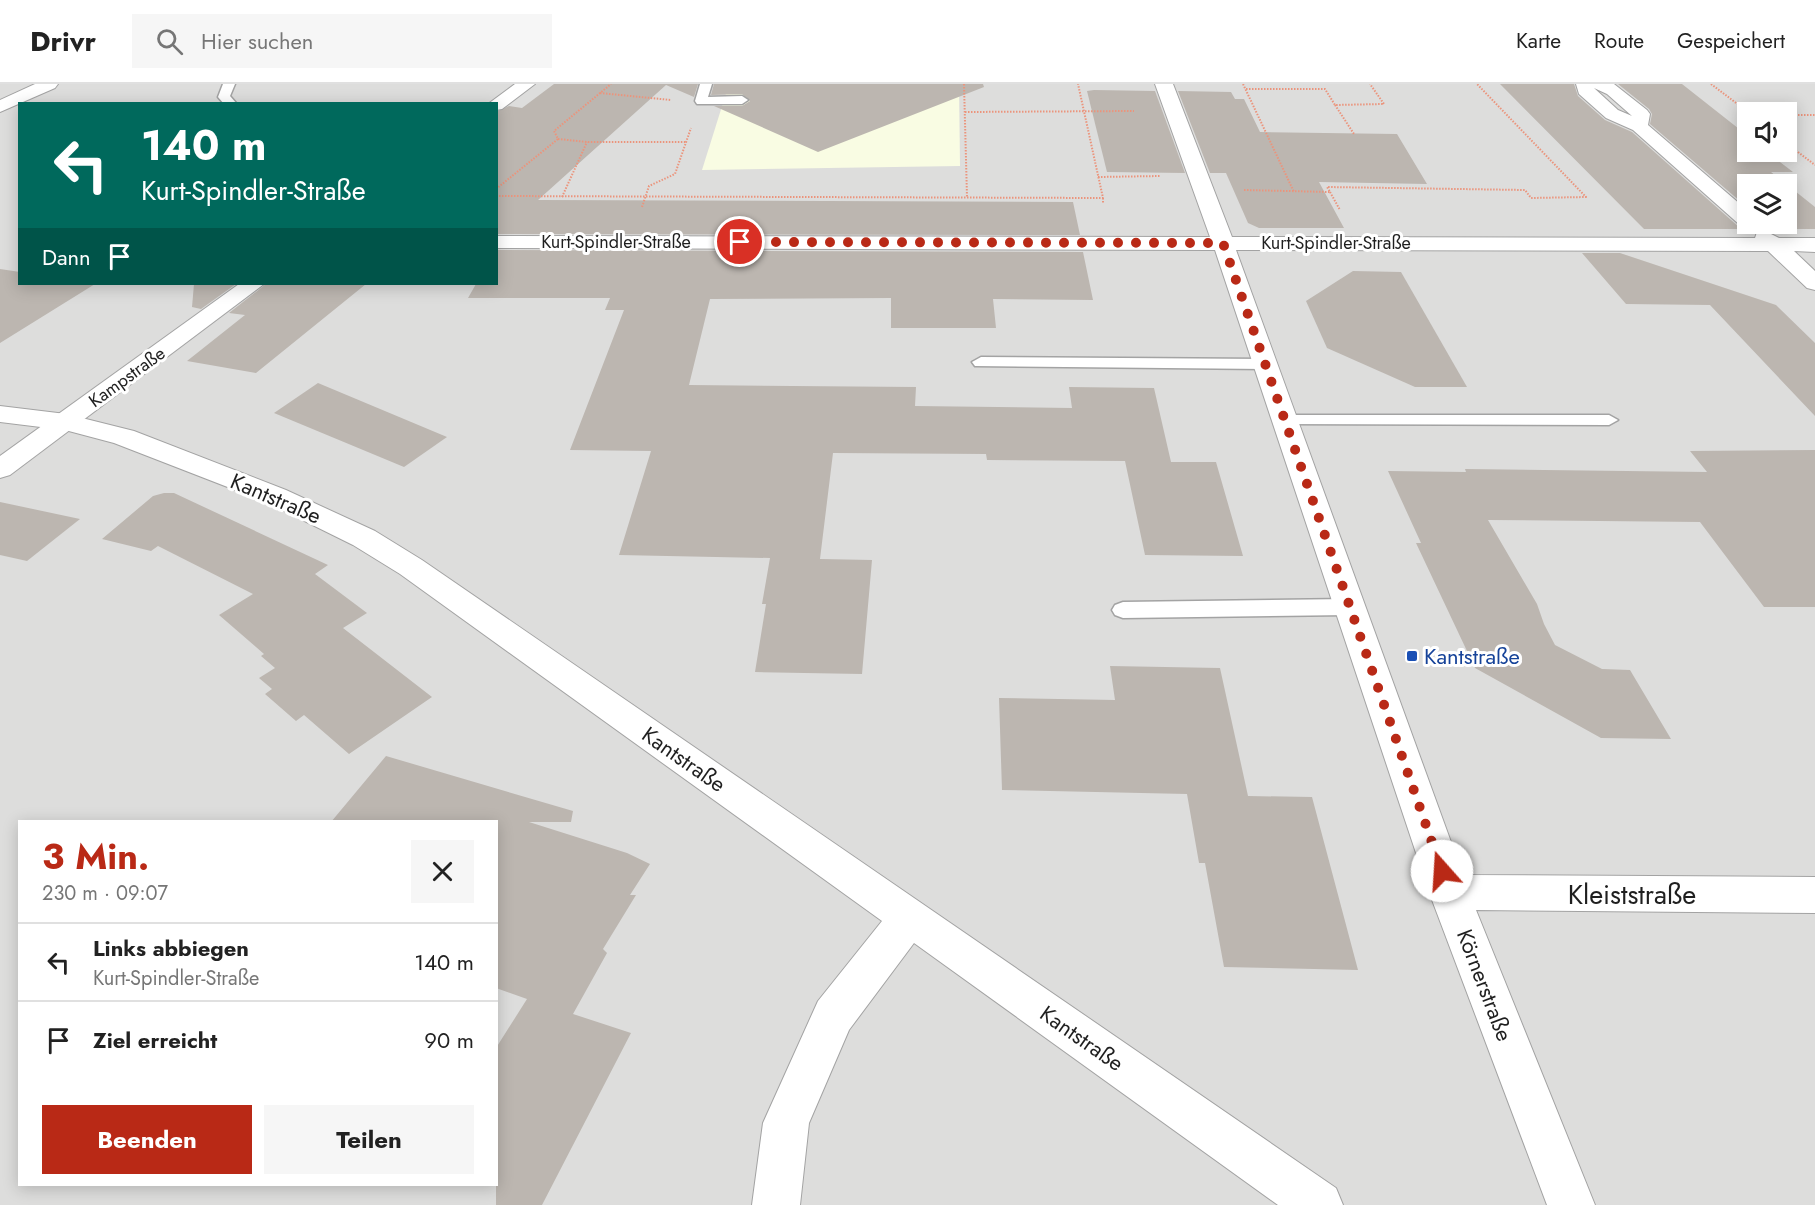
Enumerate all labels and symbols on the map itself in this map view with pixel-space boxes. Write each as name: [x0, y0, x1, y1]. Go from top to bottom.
pin: [714, 216, 765, 267]
street label: Kurt-Spindler-Straße: [541, 229, 691, 255]
street label: Kurt-Spindler-Straße: [1261, 230, 1411, 256]
street label: Kampstraße: [83, 340, 171, 414]
street label: Kantstraße: [226, 465, 326, 531]
place label: Kantstraße: [1424, 640, 1520, 672]
marker: Kantstraße: [1405, 649, 1419, 663]
street label: Kantstraße: [636, 718, 732, 800]
position arrow: [1410, 839, 1474, 903]
street label: Kleiststraße: [1568, 875, 1696, 914]
street label: Körnerstraße: [1449, 924, 1521, 1046]
street label: Kantstraße: [1034, 997, 1130, 1079]

